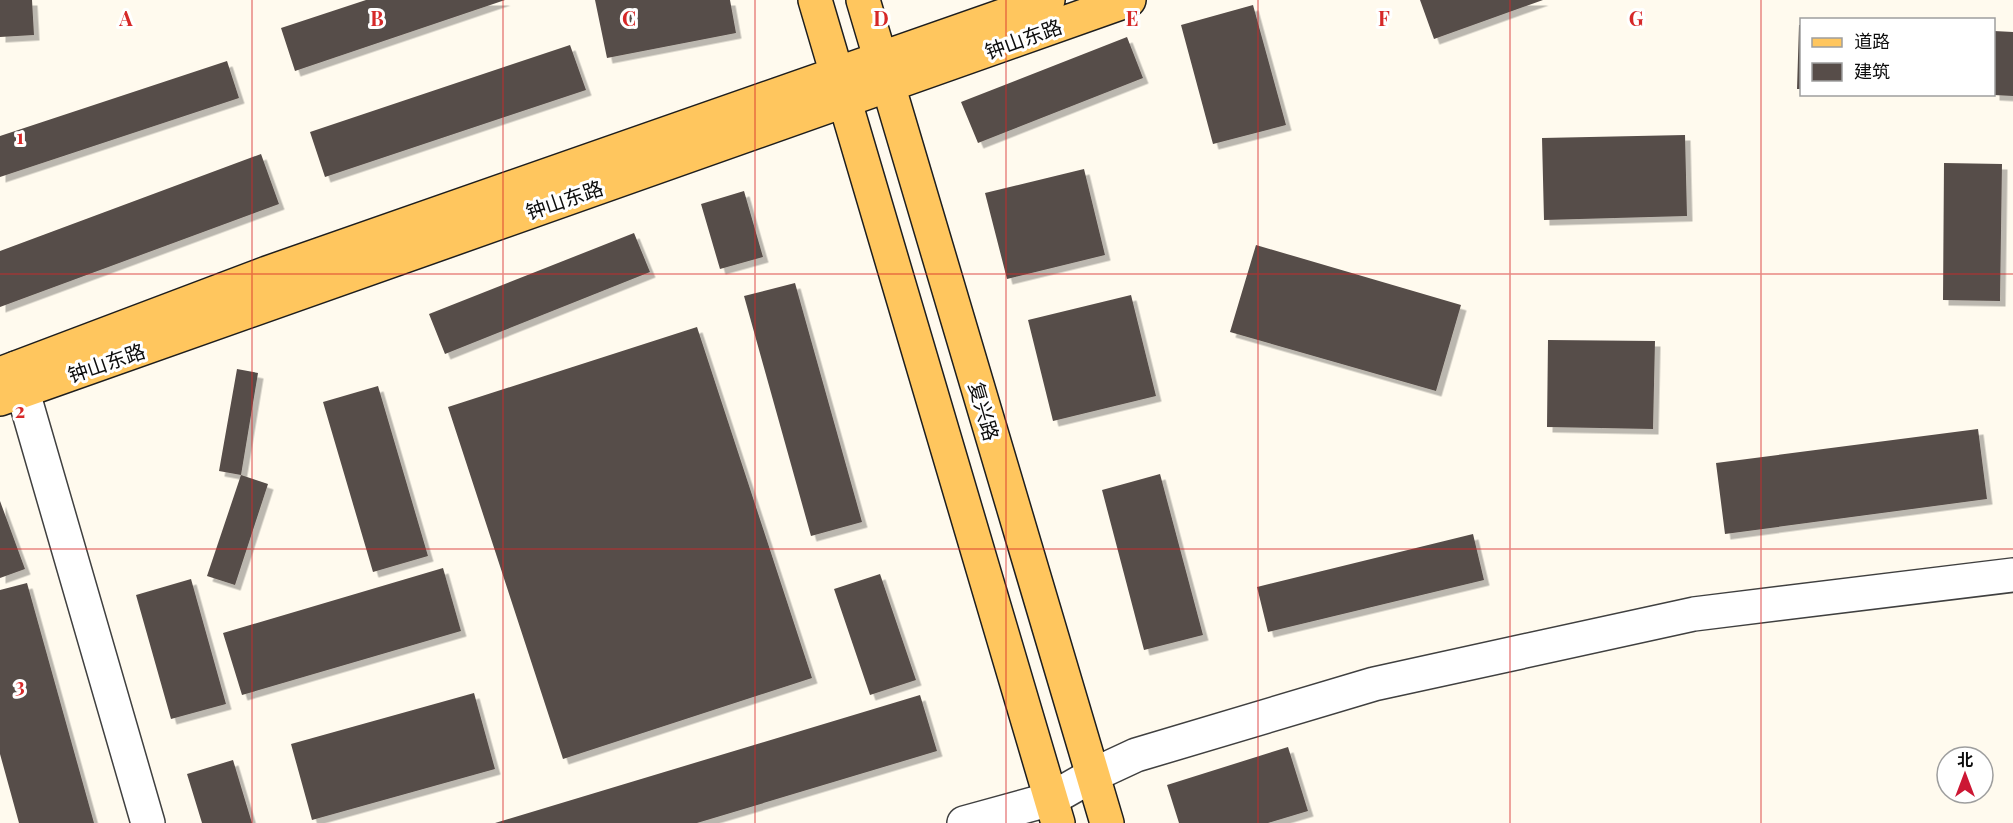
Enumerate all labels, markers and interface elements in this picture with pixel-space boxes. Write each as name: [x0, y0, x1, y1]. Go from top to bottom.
text: A: [118, 4, 133, 31]
text: B: [370, 4, 384, 31]
text: C: [622, 4, 636, 31]
text: D: [873, 4, 889, 31]
text: E: [1126, 4, 1138, 31]
text: F: [1378, 4, 1390, 31]
text: G: [1629, 4, 1644, 31]
street label: 钟山东路: [981, 12, 1065, 64]
legend: [1800, 18, 1995, 96]
text: 道路: [1854, 29, 1890, 53]
text: 建筑: [1854, 59, 1890, 83]
text: 1: [16, 122, 24, 149]
street label: 钟山东路: [522, 173, 606, 225]
street label: 钟山东路: [64, 336, 148, 388]
street label: 复兴路: [964, 378, 1006, 444]
text: 2: [15, 396, 25, 423]
text: 3: [15, 671, 25, 698]
north arrow: [1935, 745, 1995, 805]
text: 北: [1957, 749, 1973, 770]

